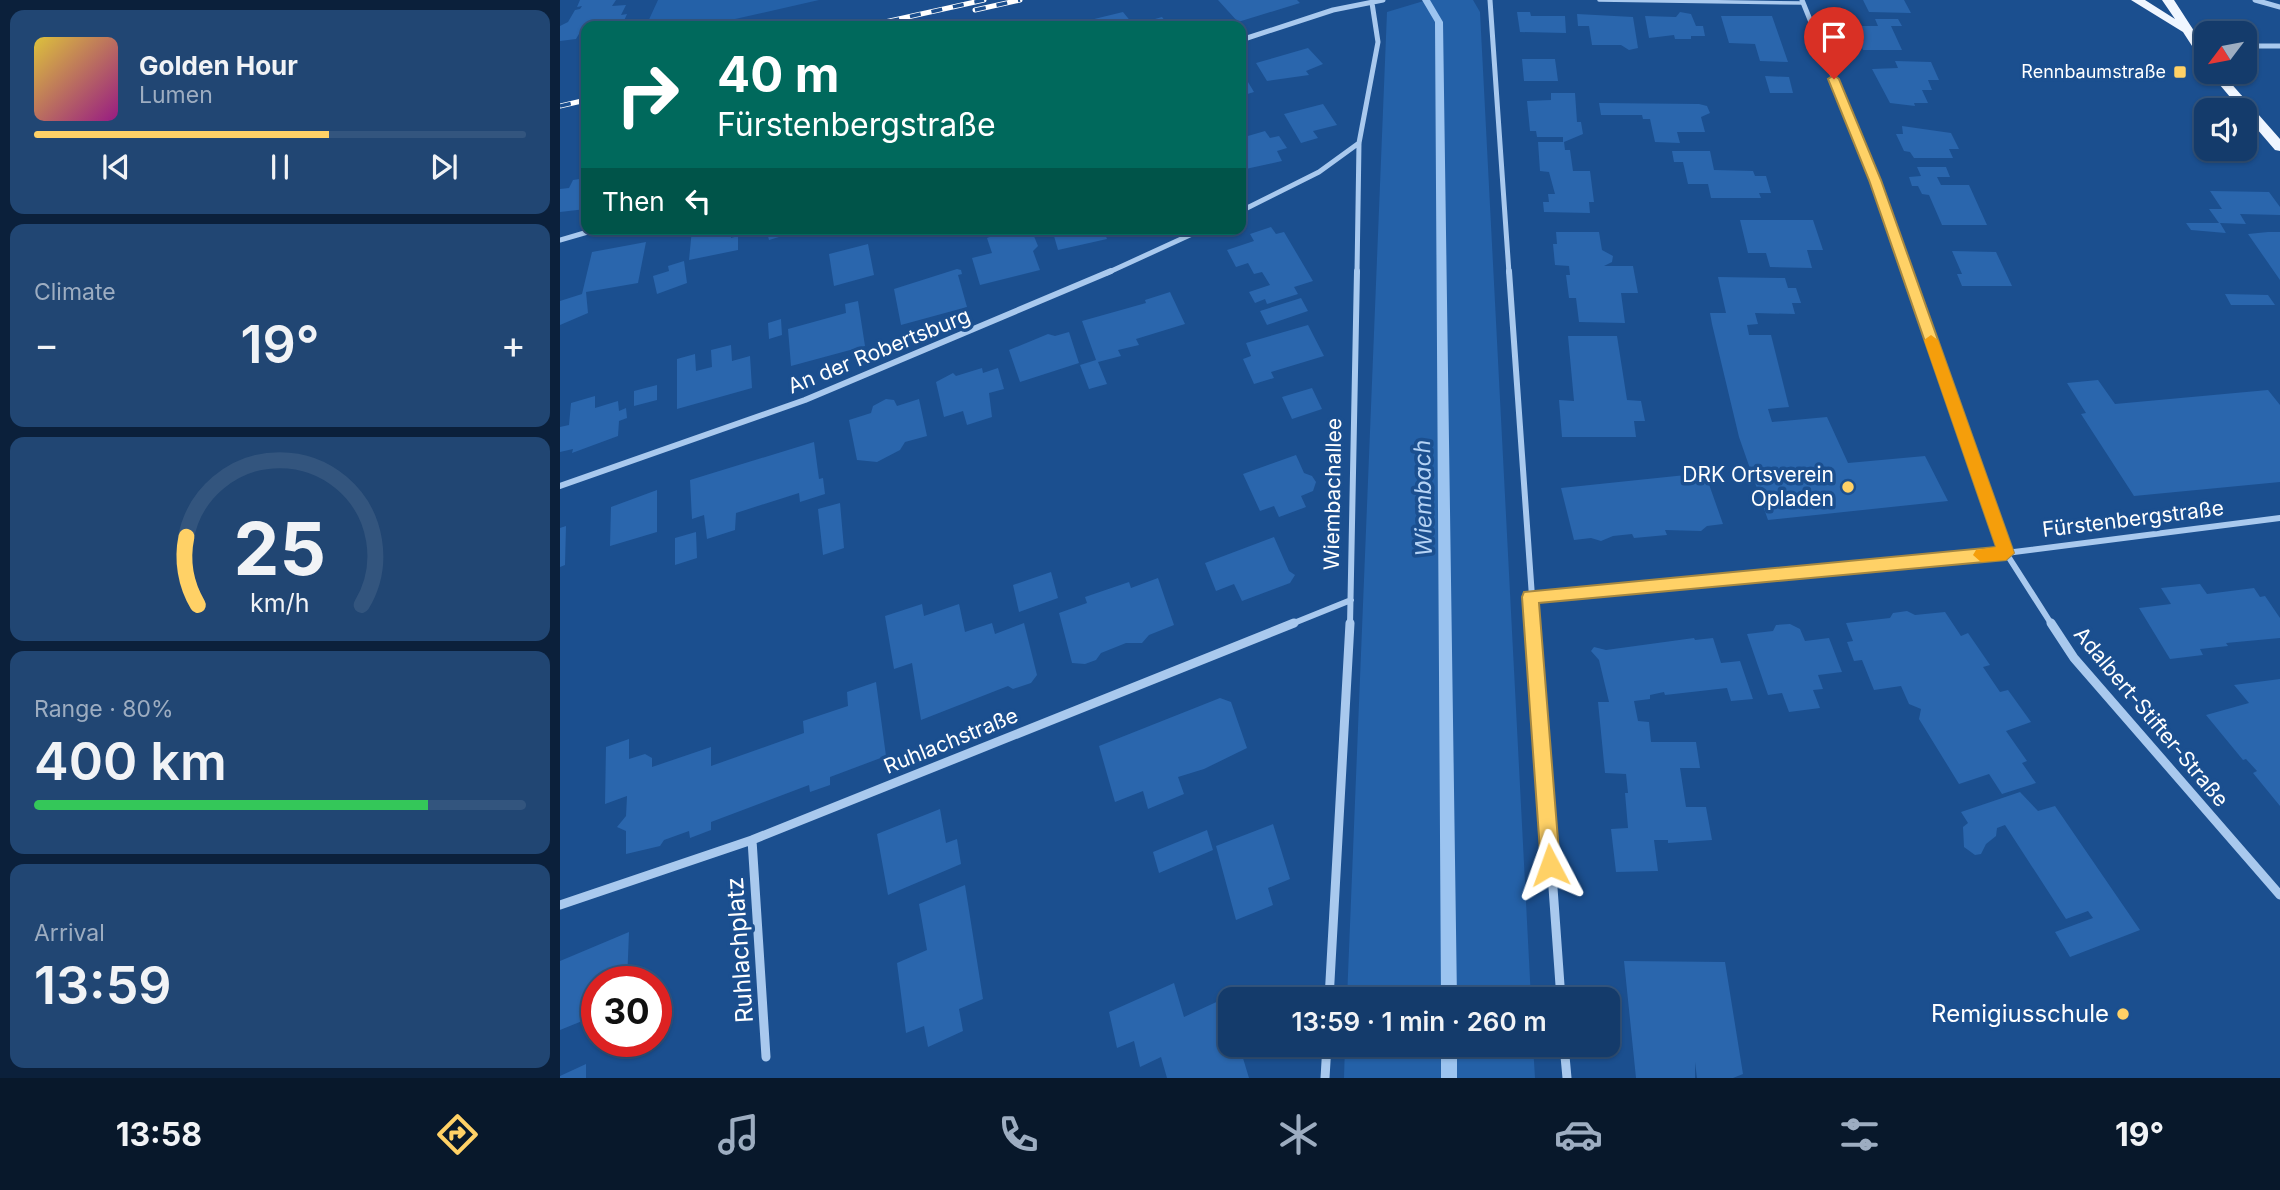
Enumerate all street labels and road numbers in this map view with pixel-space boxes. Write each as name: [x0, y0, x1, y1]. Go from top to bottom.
street label: An der Robertsburg: [784, 303, 974, 399]
street label: Wiembachallee: [1319, 418, 1346, 570]
street label: Fürstenbergstraße: [2041, 495, 2225, 542]
street label: Adalbert-Stifter-Straße: [2069, 622, 2234, 812]
street label: Ruhlachstraße: [880, 702, 1022, 779]
street label: Ruhlachplatz: [720, 876, 759, 1024]

